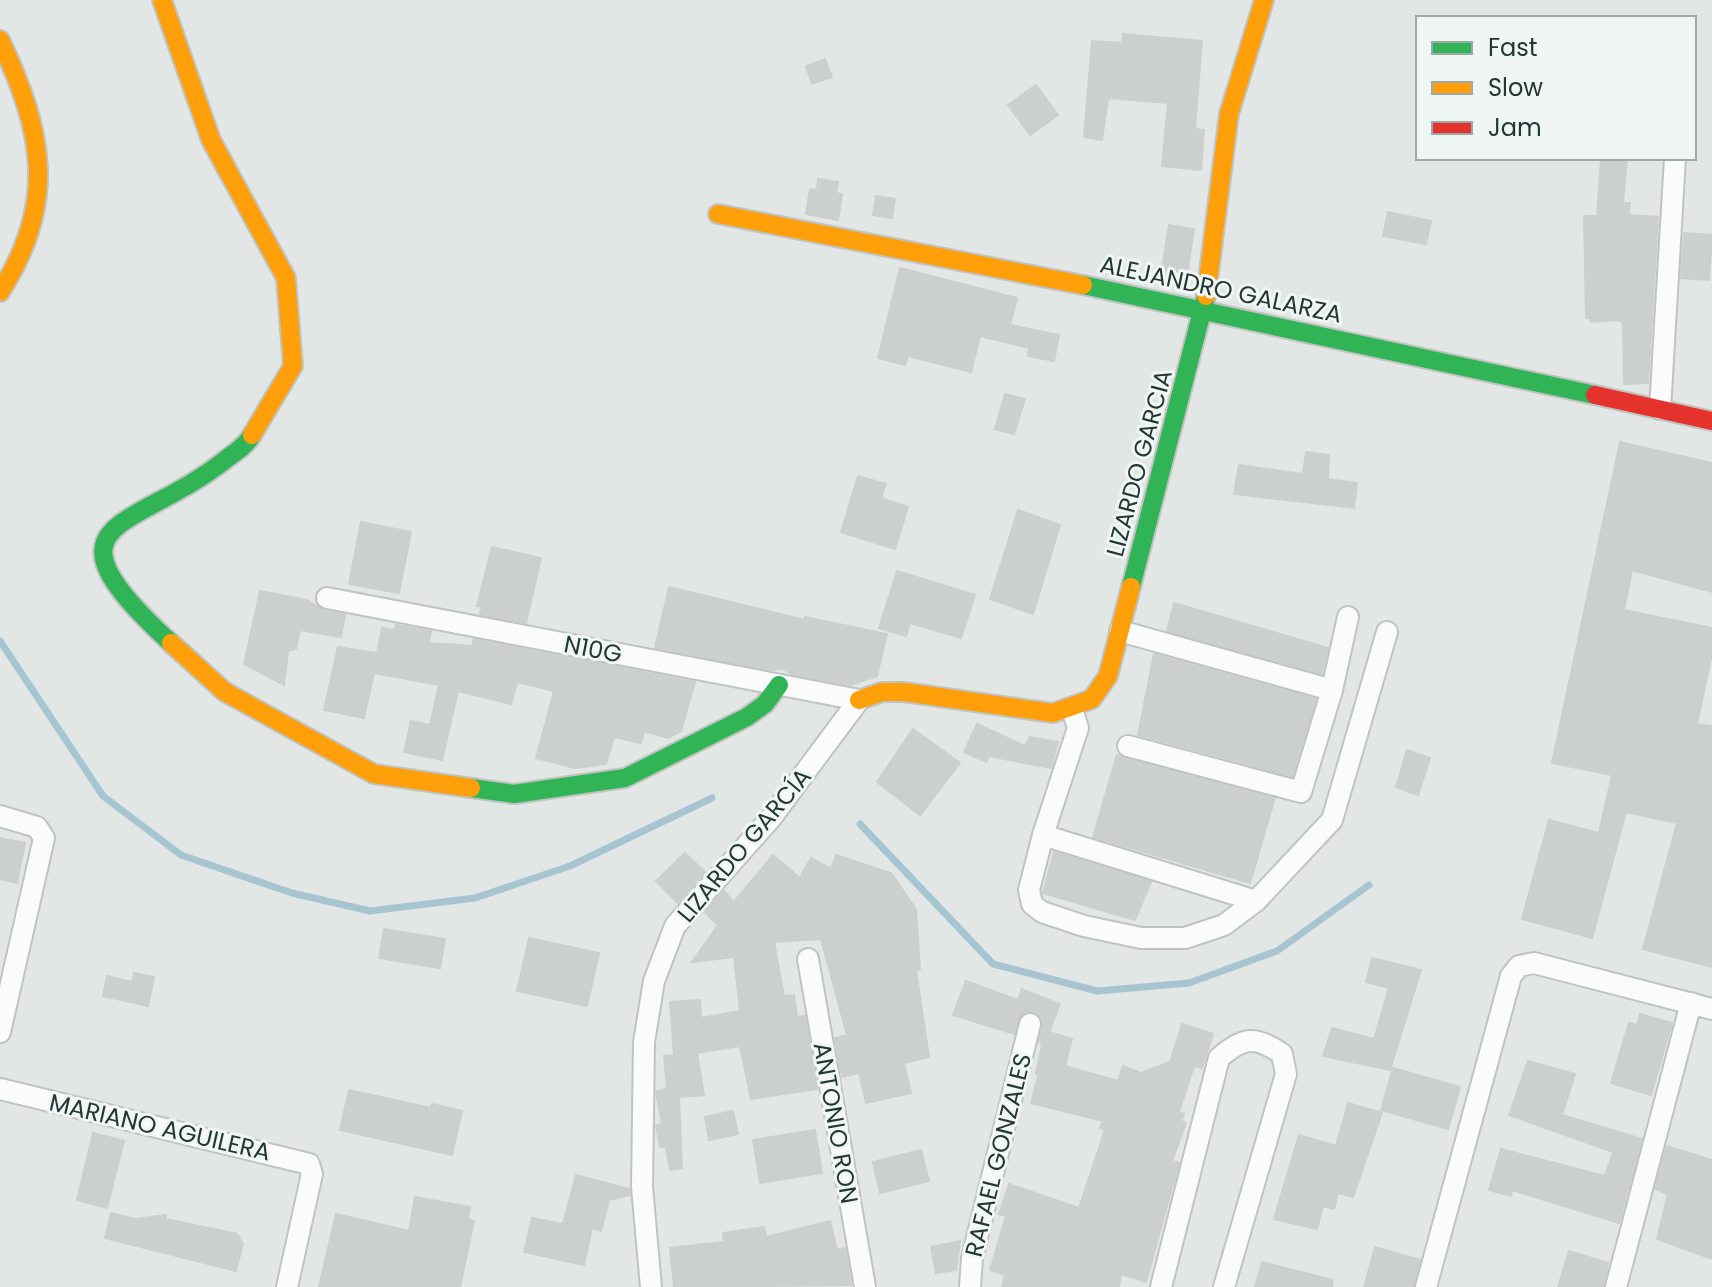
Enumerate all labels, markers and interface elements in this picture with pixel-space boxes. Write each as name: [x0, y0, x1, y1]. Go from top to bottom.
legend: [1416, 16, 1696, 160]
text: Fast: [1488, 31, 1538, 64]
text: Slow: [1488, 71, 1543, 104]
text: Jam: [1488, 111, 1542, 144]
street label: ALEJANDRO GALARZA: [1097, 247, 1345, 331]
street label: LIZARDO GARCIA: [1098, 366, 1180, 560]
street label: N10G: [561, 627, 625, 671]
street label: LIZARDO GARCÍA: [670, 761, 818, 929]
street label: ANTONIO RON: [806, 1040, 866, 1206]
street label: RAFAEL GONZALES: [957, 1050, 1039, 1260]
street label: MARIANO AGUILERA: [46, 1085, 274, 1169]

